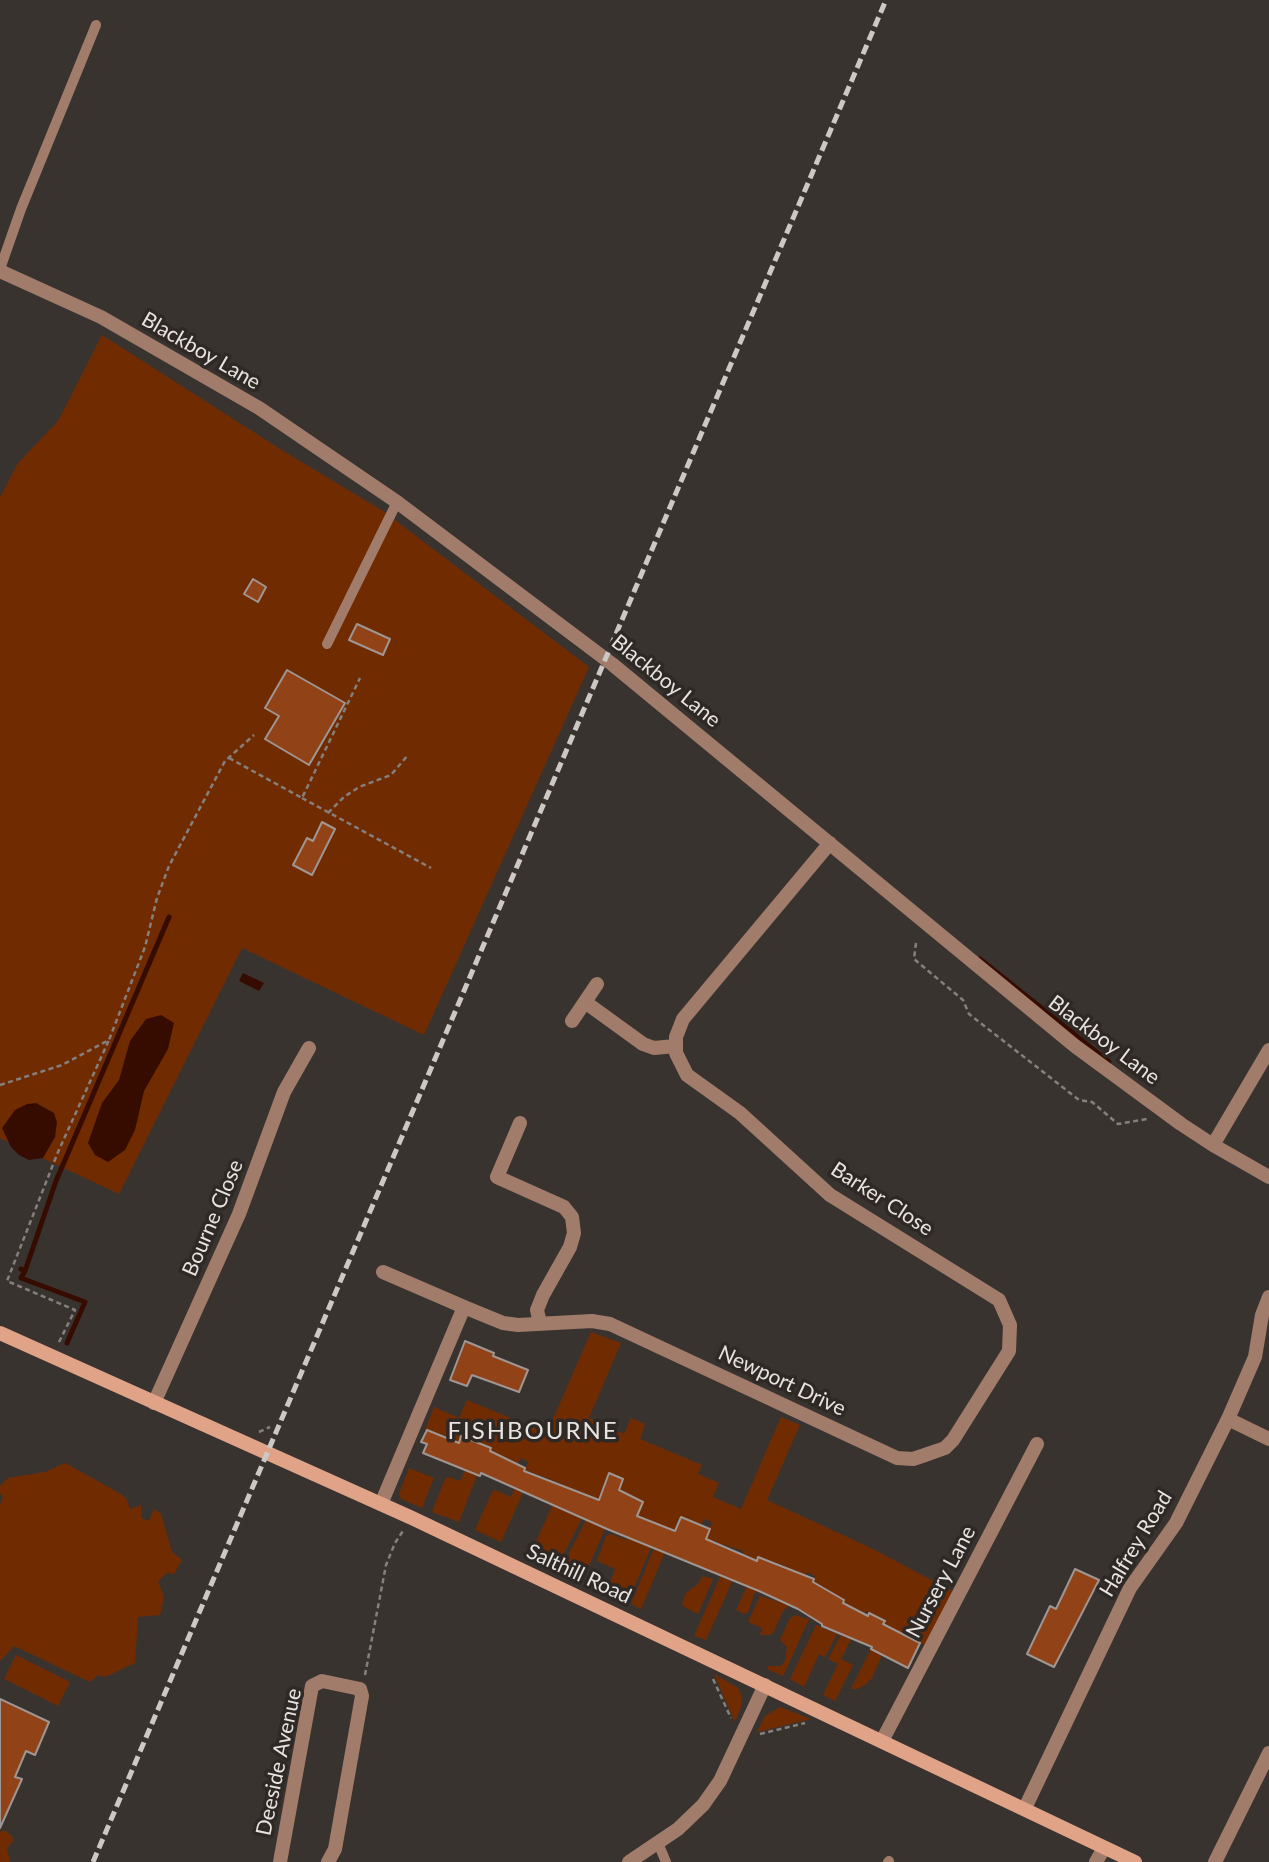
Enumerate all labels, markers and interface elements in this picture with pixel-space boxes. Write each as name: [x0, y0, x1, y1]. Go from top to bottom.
street label: Blackboy Lane: [137, 307, 265, 395]
street label: Blackboy Lane: [606, 629, 726, 733]
street label: Blackboy Lane: [1043, 990, 1165, 1090]
street label: Bourne Close: [177, 1156, 249, 1280]
street label: Barker Close: [826, 1157, 938, 1241]
street label: Newport Drive: [714, 1341, 850, 1421]
district label: FISHBOURNE: [449, 1417, 617, 1445]
street label: Halfrey Road: [1094, 1486, 1178, 1602]
street label: Nursery Lane: [901, 1522, 981, 1642]
street label: Salthill Road: [523, 1539, 635, 1609]
street label: Deeside Avenue: [251, 1686, 307, 1838]

